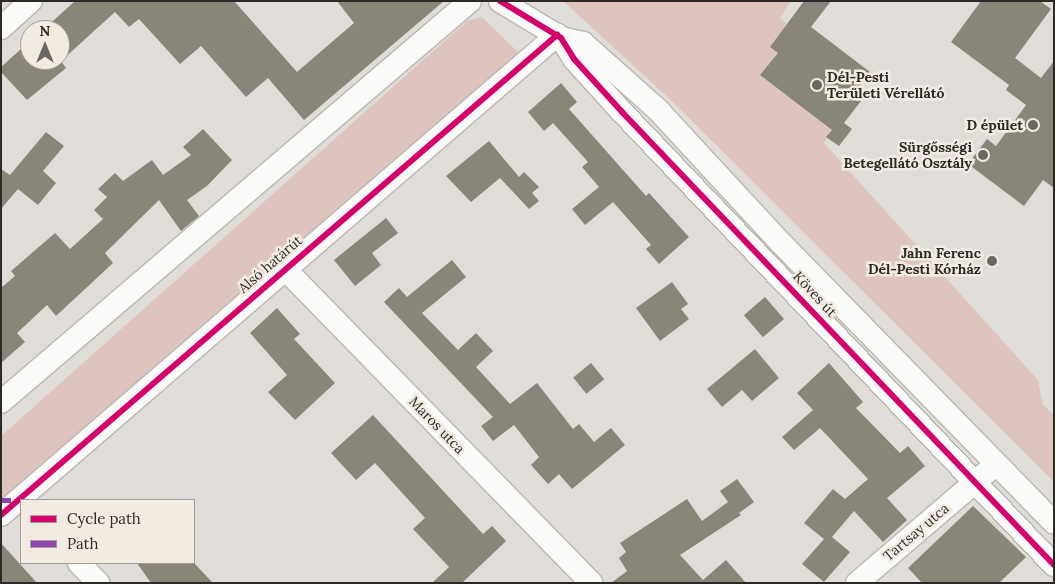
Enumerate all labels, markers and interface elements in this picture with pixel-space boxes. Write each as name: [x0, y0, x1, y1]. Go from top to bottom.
north arrow: [20, 20, 70, 70]
text: N: [40, 22, 50, 40]
place label: Dél-Pesti Területi Vérellátó: [827, 69, 944, 102]
marker: Dél-Pesti Területi Vérellátó: [811, 79, 823, 91]
place label: D épület: [966, 117, 1023, 133]
marker: D épület: [1027, 119, 1039, 131]
place label: Sürgősségi Betegellátó Osztály: [844, 139, 972, 172]
marker: Sürgősségi Betegellátó Osztály: [976, 148, 990, 162]
street label: Alsó határút: [235, 232, 305, 296]
place label: Jahn Ferenc Dél-Pesti Kórház: [868, 245, 981, 278]
marker: Jahn Ferenc Dél-Pesti Kórház: [985, 254, 999, 268]
street label: Köves út: [790, 268, 840, 320]
street label: Maros utca: [406, 393, 468, 457]
legend: [20, 499, 195, 564]
street label: Tartsay utca: [880, 500, 952, 564]
text: Cycle path: [67, 509, 141, 528]
text: Path: [67, 534, 98, 553]

